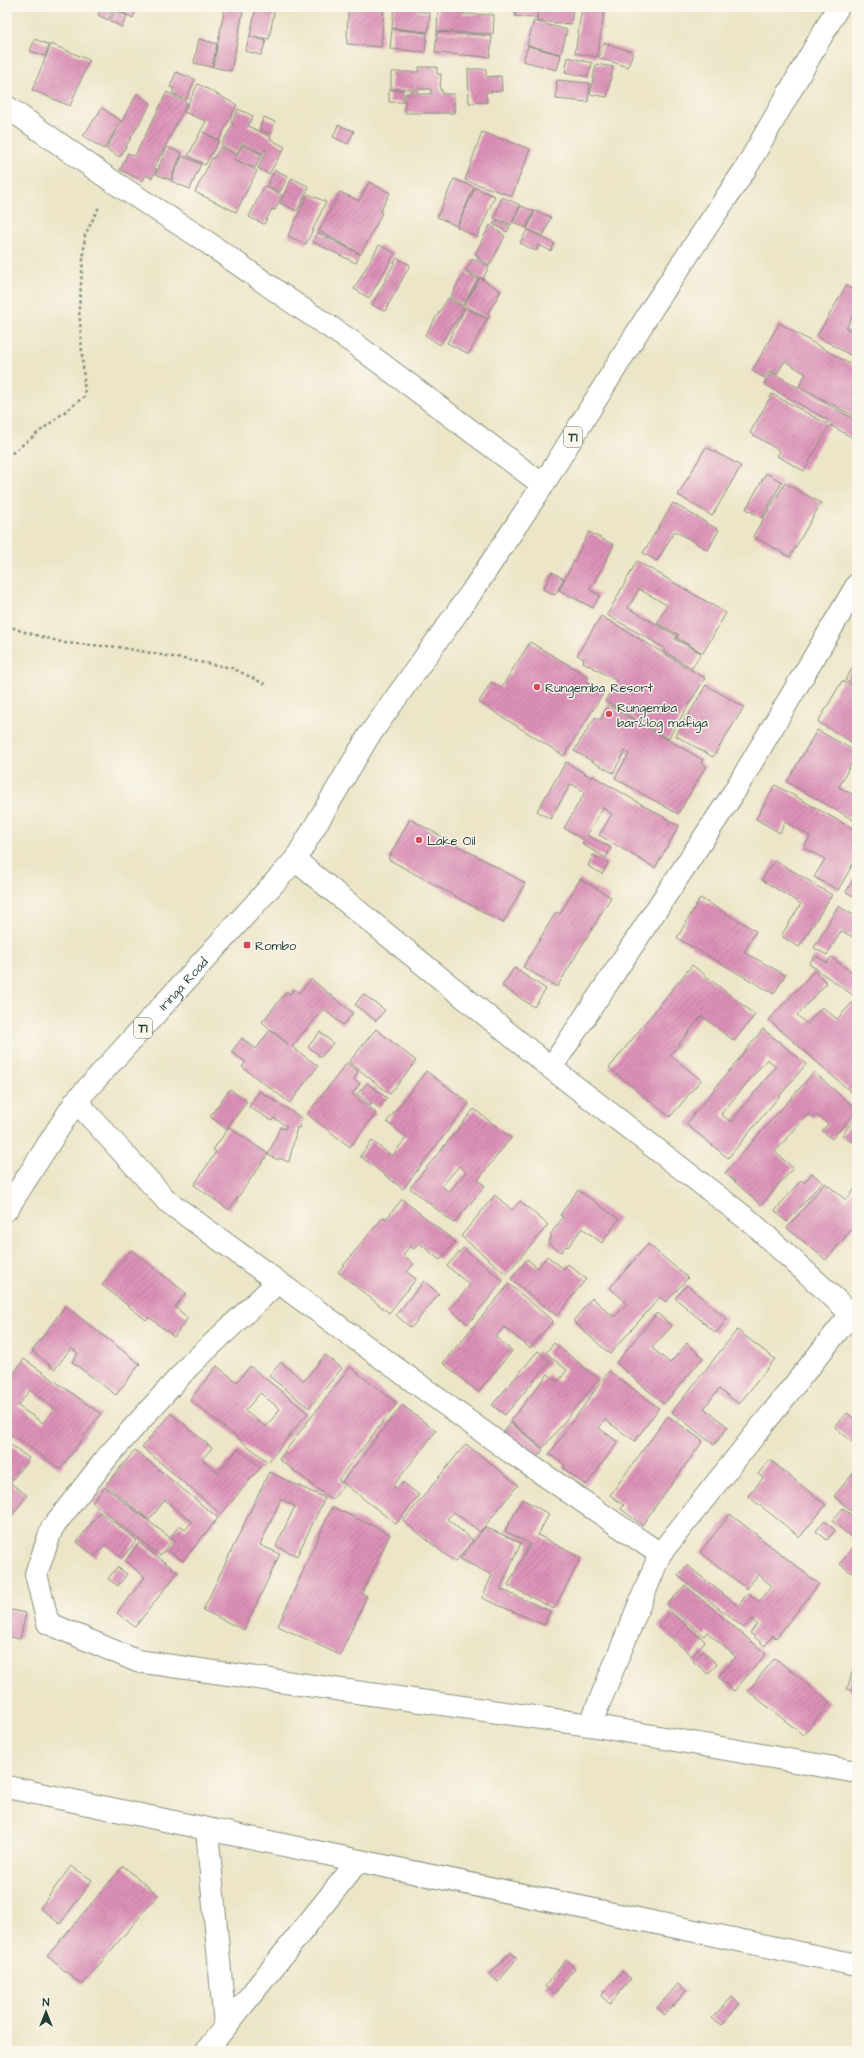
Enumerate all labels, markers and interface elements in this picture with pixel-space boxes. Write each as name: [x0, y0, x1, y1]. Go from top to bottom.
road number: T1: [564, 427, 582, 447]
place label: Rungemba Resort: [545, 679, 654, 698]
marker: Rungemba Resort: [532, 682, 542, 692]
place label: Rungemba bar&log mafiga: [617, 699, 708, 733]
marker: Rungemba bar&log mafiga: [604, 709, 614, 719]
place label: Lake Oil: [427, 832, 476, 850]
marker: Lake Oil: [414, 835, 424, 845]
place label: Rombo: [255, 937, 297, 955]
marker: Rombo: [242, 940, 252, 950]
street label: Iringa Road: [155, 953, 213, 1015]
road number: T1: [134, 1018, 152, 1038]
north arrow: [26, 1992, 66, 2032]
text: N: [43, 1995, 50, 2010]

